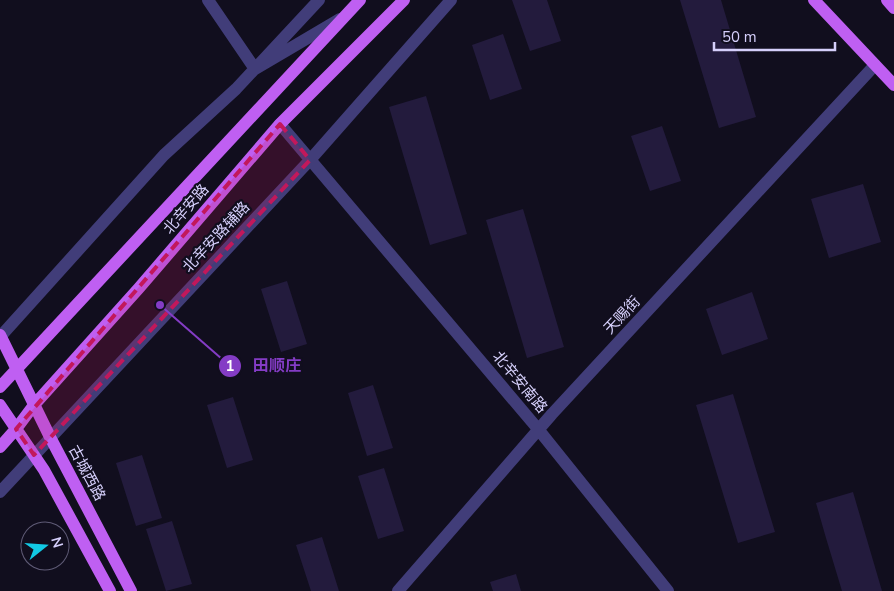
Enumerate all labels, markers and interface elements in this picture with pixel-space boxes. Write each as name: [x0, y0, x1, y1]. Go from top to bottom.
scale bar: [714, 20, 835, 52]
text: 50 m: [722, 27, 757, 47]
street label: 北辛安路: [159, 180, 213, 238]
street label: 北辛安路辅路: [178, 197, 254, 277]
street label: 天赐街: [599, 292, 645, 338]
street label: 北辛安南路: [488, 347, 552, 417]
callout: 田顺庄: [218, 350, 311, 381]
text: 田顺庄: [253, 355, 301, 377]
text: 1: [225, 356, 235, 376]
street label: 古城西路: [64, 442, 110, 504]
north arrow: [20, 521, 70, 571]
text: N: [46, 535, 68, 550]

